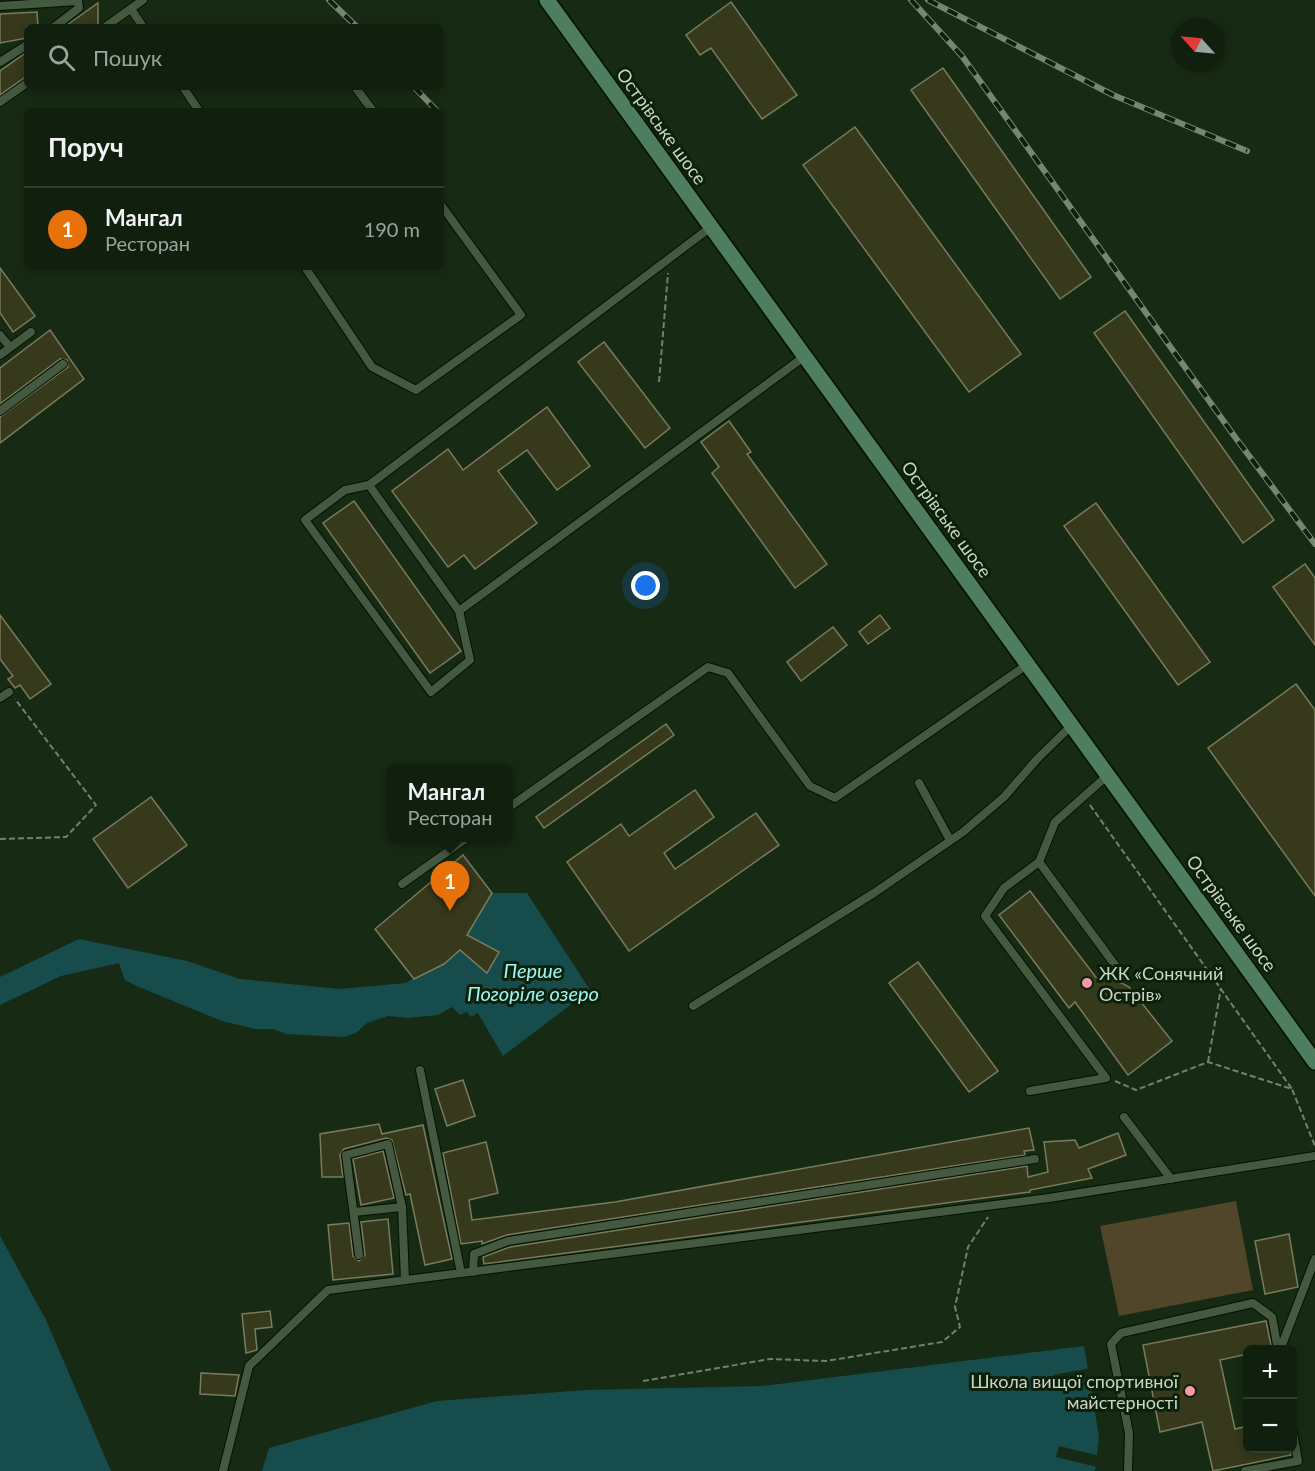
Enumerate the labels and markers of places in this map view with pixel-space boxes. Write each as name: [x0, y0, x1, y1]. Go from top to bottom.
pin: 1: [430, 862, 470, 911]
place label: ЖК «Сонячний Острів»: [1099, 962, 1223, 1005]
marker: ЖК «Сонячний Острів»: [1080, 976, 1094, 990]
place label: Школа вищої спортивної майстерності: [970, 1370, 1179, 1413]
marker: Школа вищої спортивної майстерності: [1183, 1384, 1197, 1398]

